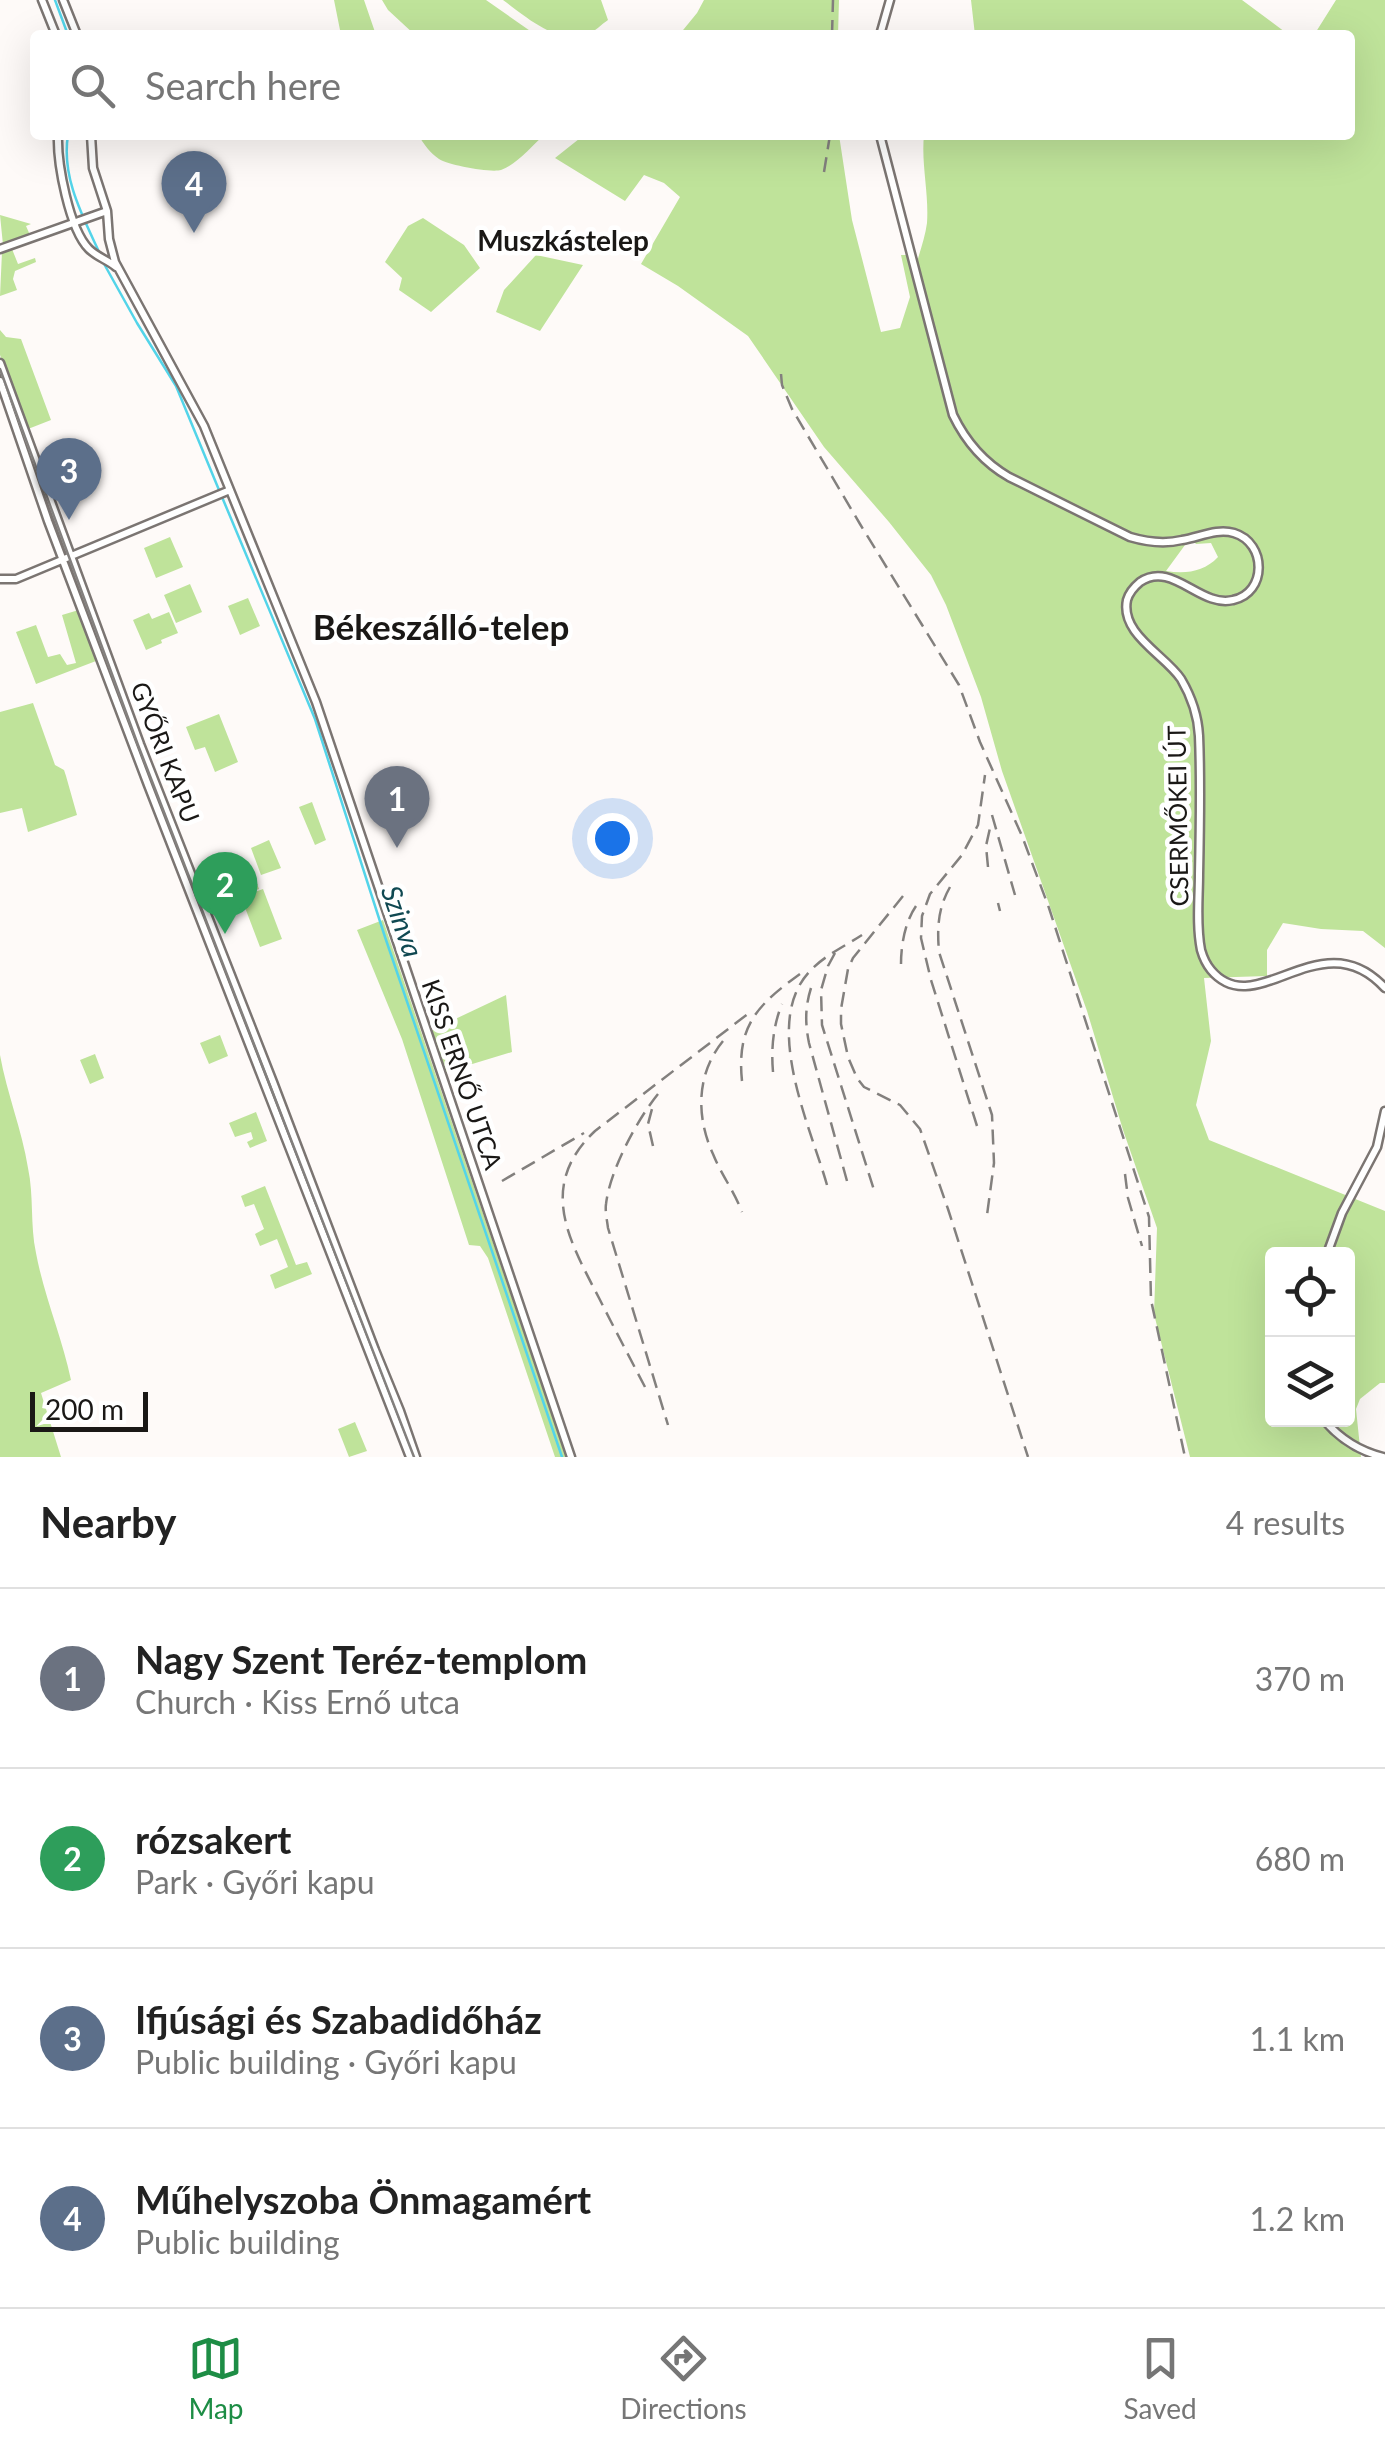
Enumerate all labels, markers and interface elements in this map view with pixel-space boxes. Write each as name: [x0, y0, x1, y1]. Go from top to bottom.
search box: [30, 30, 1355, 140]
icon: search: [65, 58, 120, 113]
text: Search here: [145, 62, 341, 108]
pin: 4: [162, 150, 226, 233]
district label: Muszkástelep: [477, 223, 649, 257]
pin: 3: [36, 438, 102, 520]
district label: Békeszálló-telep: [313, 605, 569, 647]
street label: GYŐRI KAPU: [125, 677, 207, 827]
street label: CSERMŐKEI ÚT: [1160, 725, 1194, 907]
pin: 1: [364, 766, 430, 848]
your location: [587, 813, 638, 864]
pin: 2: [192, 852, 258, 934]
water label: Szinva: [375, 881, 431, 961]
street label: KISS ERNŐ UTCA: [416, 975, 510, 1173]
map controls: [1265, 1247, 1355, 1427]
button: locate: [1265, 1247, 1355, 1337]
button: layers: [1265, 1337, 1355, 1427]
scale bar: [30, 1387, 148, 1432]
text: 200 m: [45, 1392, 124, 1426]
text: Nearby: [40, 1497, 177, 1547]
text: 4 results: [1226, 1503, 1345, 1542]
text: Nagy Szent Teréz-templom: [135, 1636, 587, 1682]
text: 1: [63, 1659, 82, 1698]
text: 370 m: [1255, 1659, 1345, 1698]
text: Church · Kiss Ernő utca: [135, 1682, 460, 1721]
text: rózsakert: [135, 1816, 292, 1862]
text: 2: [63, 1839, 82, 1878]
text: 680 m: [1255, 1839, 1345, 1878]
text: Park · Győri kapu: [135, 1862, 375, 1901]
text: Ifjúsági és Szabadidőház: [135, 1996, 542, 2042]
text: 3: [63, 2019, 82, 2058]
text: 1.1 km: [1250, 2019, 1345, 2058]
text: Public building · Győri kapu: [135, 2042, 517, 2081]
text: Műhelyszoba Önmagamért: [135, 2176, 591, 2222]
text: 4: [63, 2199, 82, 2238]
text: 1.2 km: [1250, 2199, 1345, 2238]
text: Public building: [135, 2222, 340, 2261]
tab: Map: [188, 2331, 244, 2425]
tab: Directions: [620, 2331, 747, 2425]
tab: Saved: [1123, 2331, 1197, 2425]

